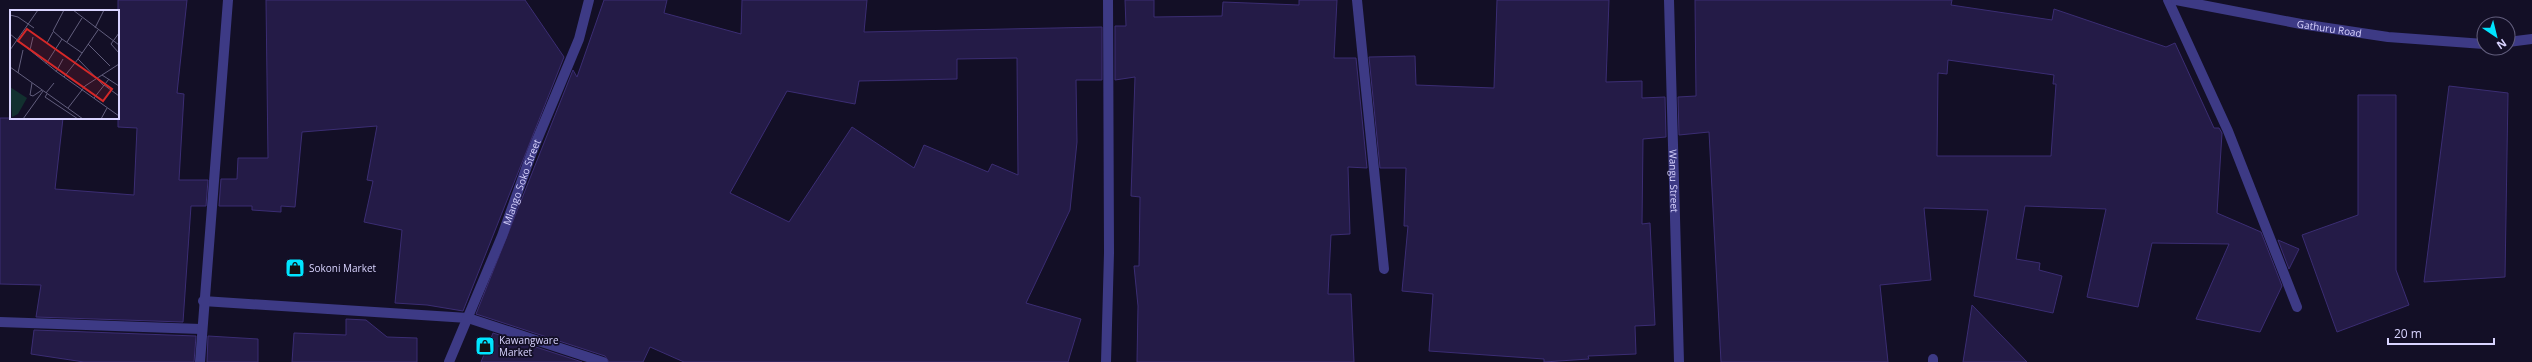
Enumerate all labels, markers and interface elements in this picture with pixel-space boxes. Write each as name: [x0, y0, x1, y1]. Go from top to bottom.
inset map: [10, 10, 119, 119]
street label: Gathuru Road: [2296, 16, 2363, 40]
north arrow: [2476, 16, 2516, 56]
text: N: [2494, 36, 2510, 53]
street label: Mlango Soko Street: [499, 137, 544, 227]
street label: Wangu Street: [1666, 149, 1682, 213]
shop icon: Sokoni Market: [284, 257, 306, 279]
place label: Sokoni Market: [309, 261, 377, 275]
scale bar: [2388, 320, 2494, 346]
text: 20 m: [2394, 325, 2422, 342]
place label: Kawangware Market: [499, 333, 559, 359]
shop icon: Kawangware Market: [474, 335, 496, 357]

